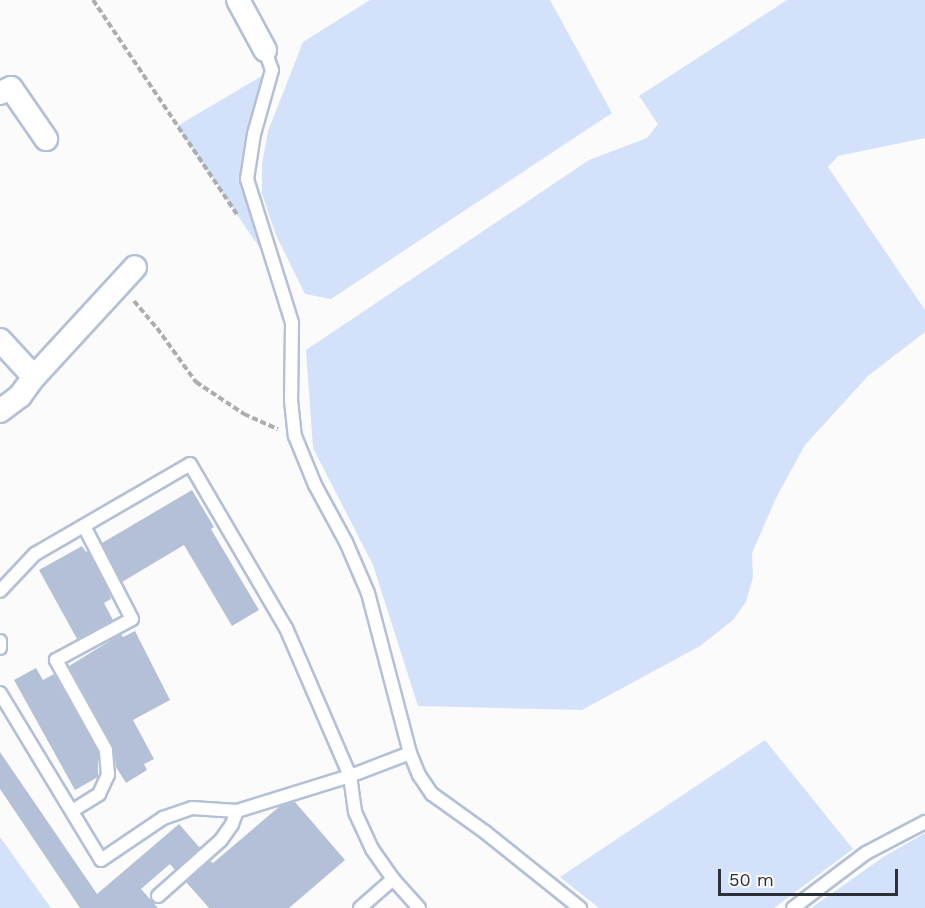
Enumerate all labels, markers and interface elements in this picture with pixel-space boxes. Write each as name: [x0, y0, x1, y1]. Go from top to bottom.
scale bar: [721, 857, 901, 895]
text: 50 m: [729, 869, 774, 890]

